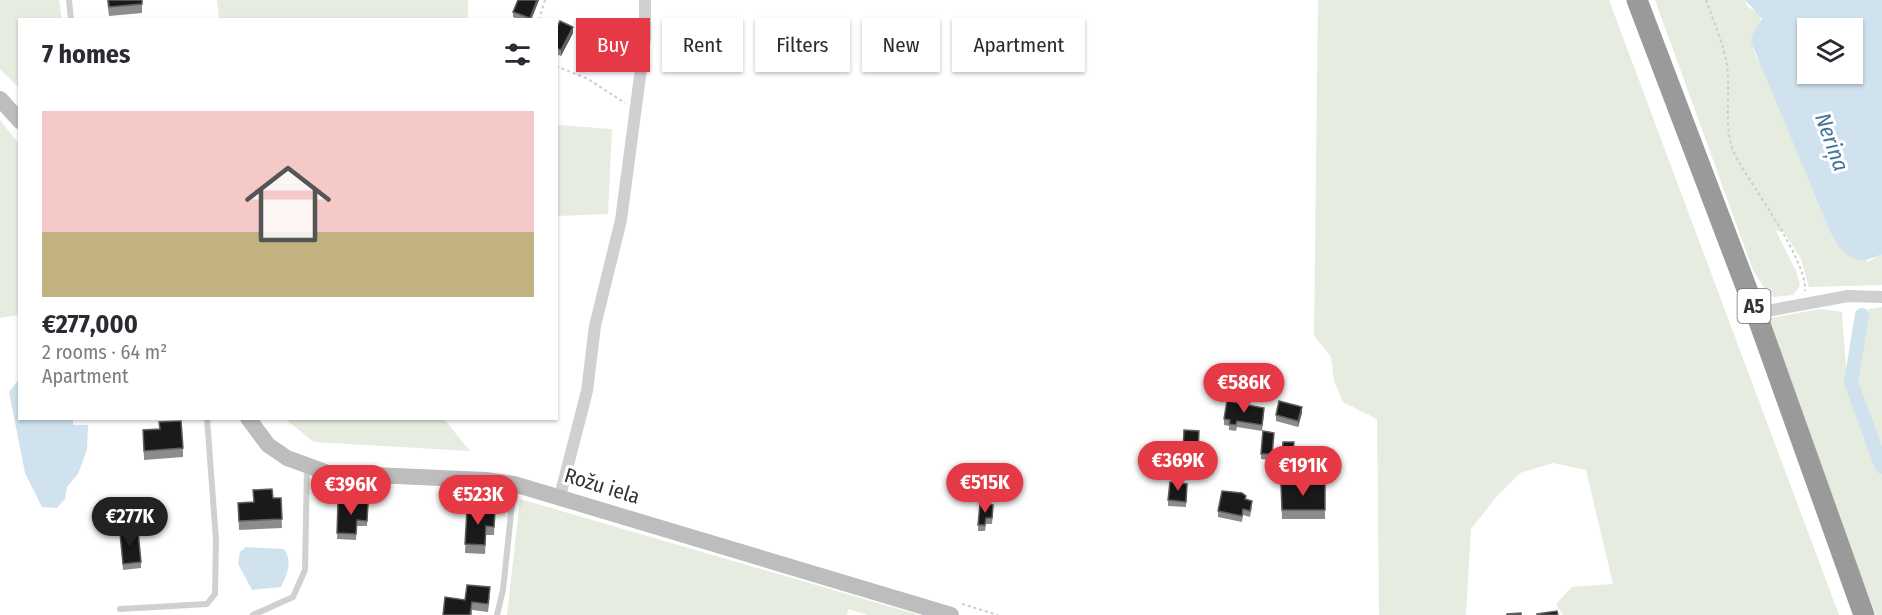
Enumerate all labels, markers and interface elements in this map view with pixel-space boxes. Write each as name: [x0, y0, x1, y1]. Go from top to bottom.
chip: Buy: [576, 18, 650, 72]
chip: Rent: [662, 18, 743, 72]
chip: Filters: [755, 18, 850, 72]
chip: New: [862, 18, 940, 72]
chip: Apartment: [952, 18, 1085, 72]
map controls: [1797, 18, 1863, 84]
button: layers: [1797, 18, 1863, 84]
icon: filters: [501, 38, 534, 71]
text: 7 homes: [42, 39, 130, 70]
water label: Neriņa: [1808, 109, 1855, 175]
icon: home: [234, 150, 342, 258]
road number: A5: [1738, 289, 1770, 323]
text: €277,000: [42, 309, 138, 340]
text: 2 rooms · 64 m²: [42, 340, 167, 364]
pin: €586K: [1202, 363, 1286, 414]
text: Apartment: [42, 364, 129, 388]
text: €586K: [1217, 370, 1271, 394]
pin: €369K: [1136, 441, 1220, 492]
pin: €191K: [1261, 446, 1345, 497]
text: €369K: [1152, 448, 1204, 472]
text: €191K: [1279, 453, 1327, 477]
street label: Rožu iela: [561, 462, 643, 510]
pin: €515K: [943, 463, 1027, 514]
pin: €396K: [309, 465, 393, 516]
text: €515K: [960, 470, 1010, 494]
text: €396K: [325, 472, 377, 496]
pin: €523K: [436, 475, 520, 526]
text: €523K: [453, 482, 503, 506]
pin: €277K: [88, 497, 172, 548]
text: €277K: [106, 504, 154, 528]

